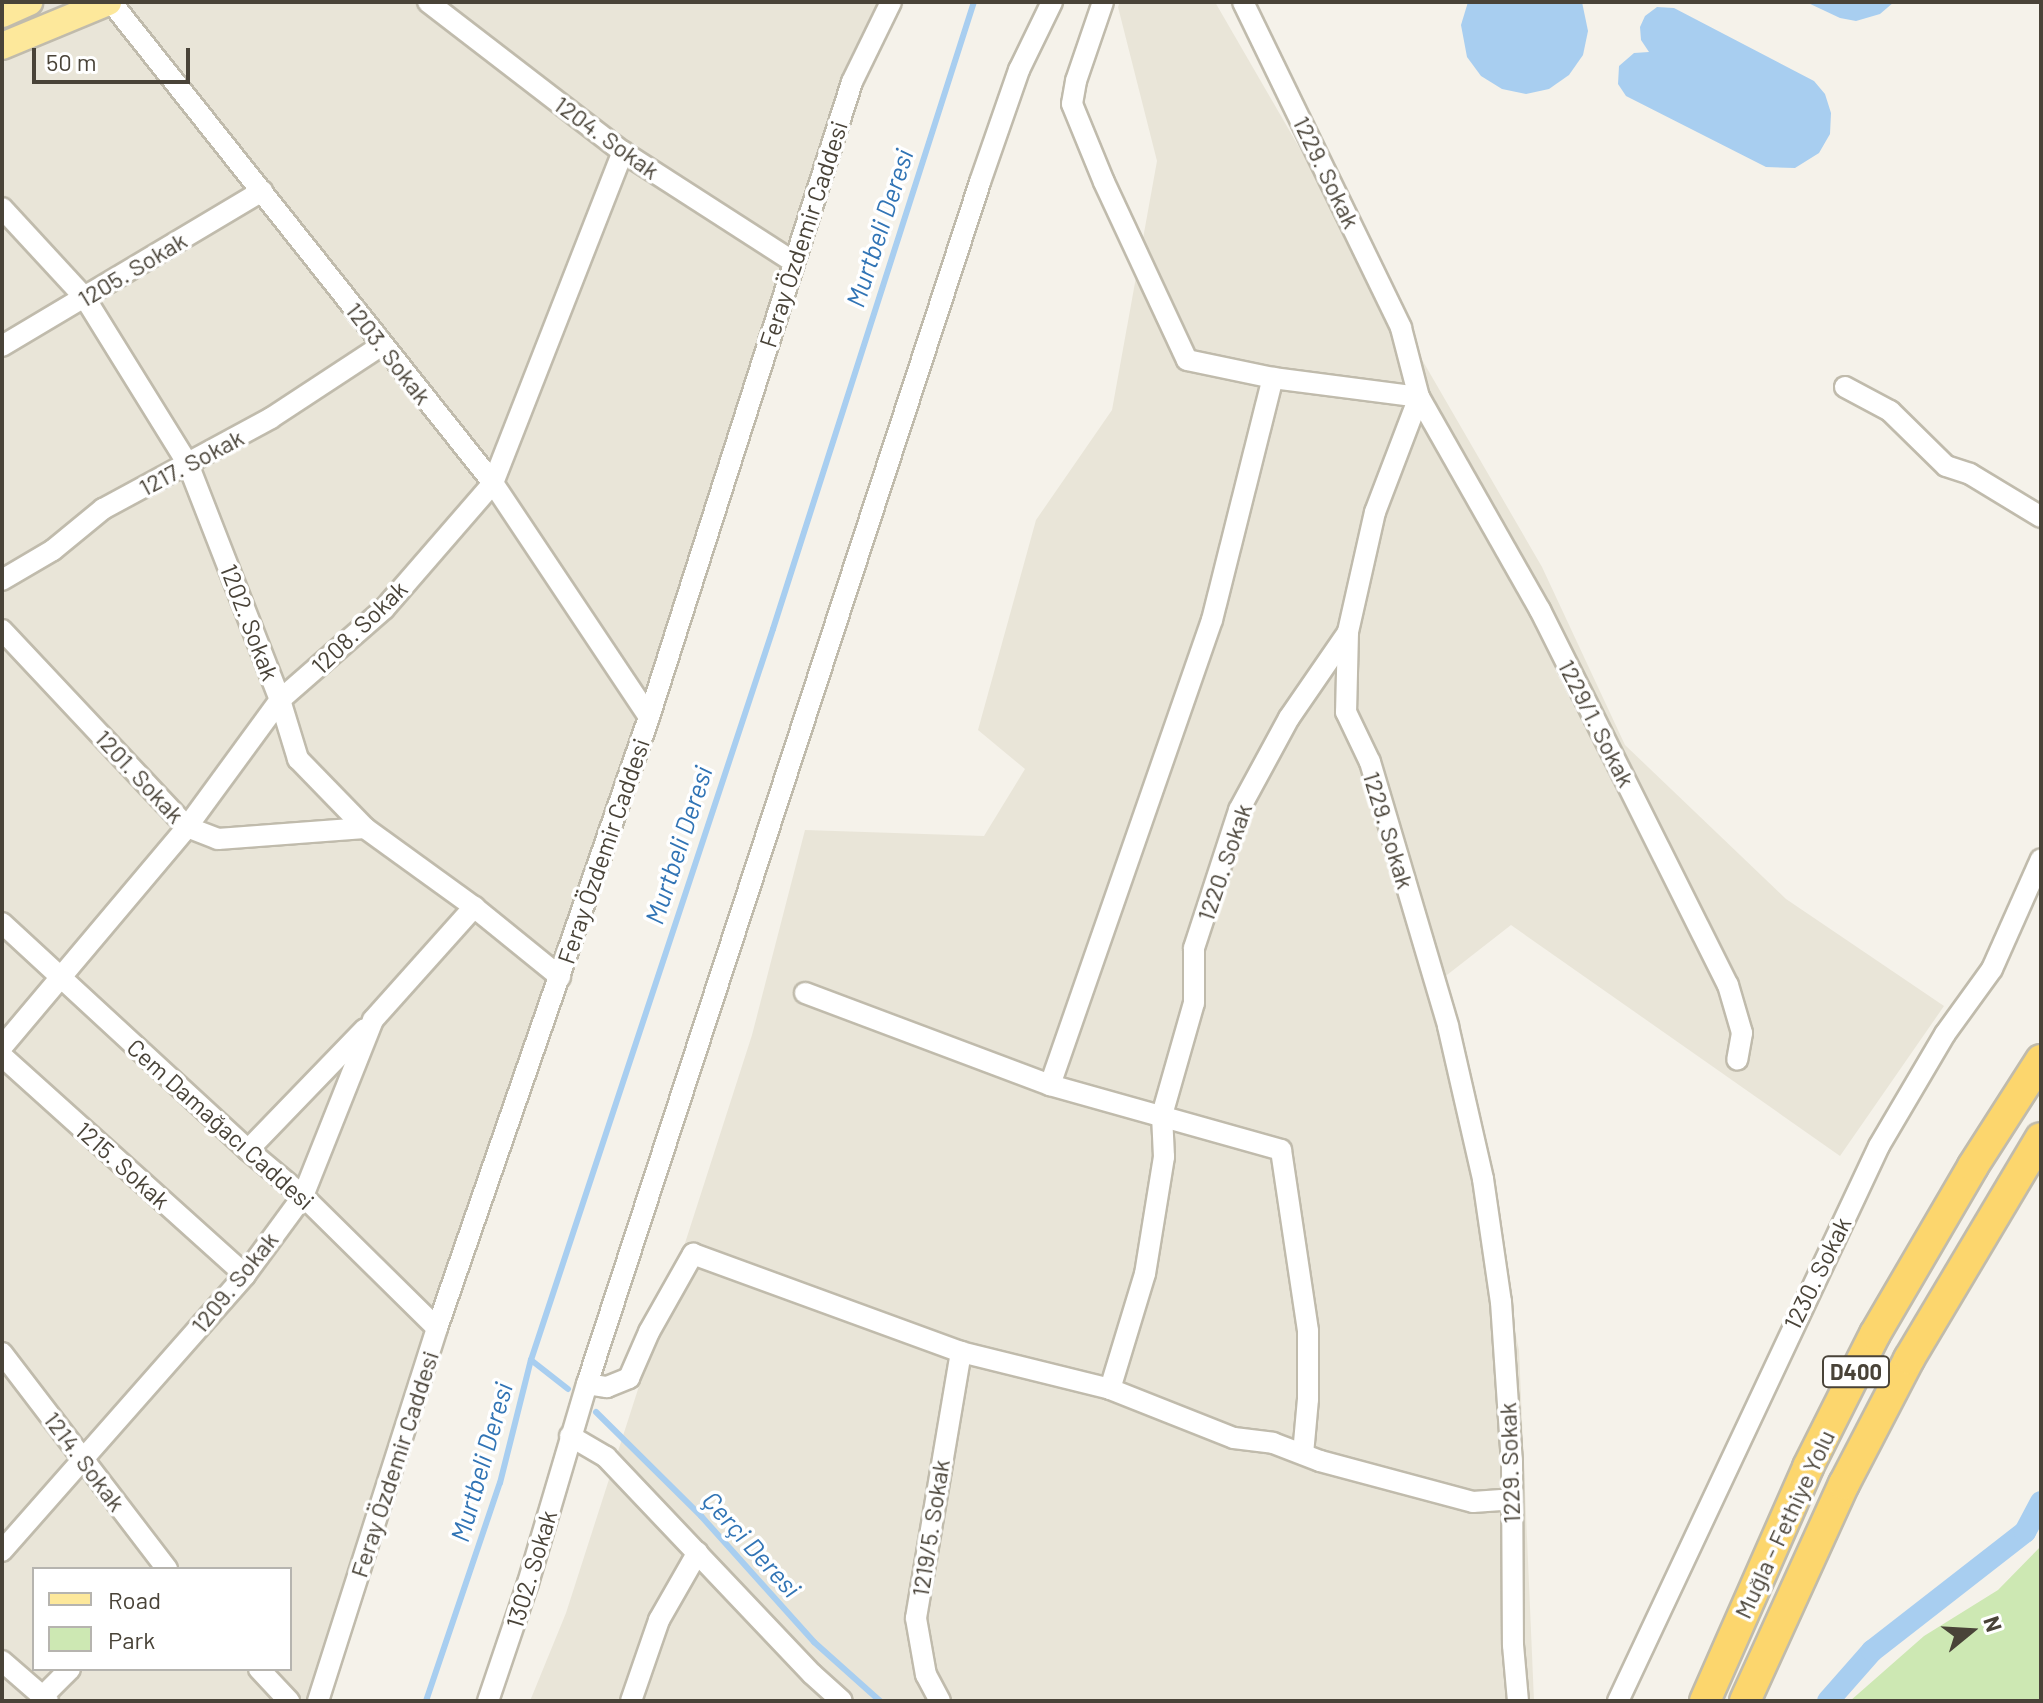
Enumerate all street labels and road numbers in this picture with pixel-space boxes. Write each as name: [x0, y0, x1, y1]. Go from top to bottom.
street label: 1204. Sokak: [549, 89, 665, 185]
street label: 1229. Sokak: [1287, 111, 1367, 233]
street label: Feray Özdemir Caddesi: [753, 117, 853, 351]
street label: 1205. Sokak: [72, 225, 192, 313]
street label: 1203. Sokak: [340, 296, 438, 410]
street label: 1217. Sokak: [134, 422, 248, 502]
street label: 1202. Sokak: [215, 560, 285, 684]
street label: 1208. Sokak: [305, 574, 413, 680]
street label: 1229/1. Sokak: [1553, 654, 1641, 792]
street label: 1201. Sokak: [89, 723, 191, 829]
street label: Feray Özdemir Caddesi: [551, 735, 655, 967]
street label: 1229. Sokak: [1357, 768, 1421, 892]
street label: 1220. Sokak: [1190, 799, 1258, 925]
street label: Cem Damağacı Caddesi: [122, 1032, 320, 1216]
street label: 1215. Sokak: [70, 1115, 176, 1215]
street label: 1230. Sokak: [1777, 1212, 1857, 1334]
street label: 1209. Sokak: [184, 1226, 284, 1338]
street label: Feray Özdemir Caddesi: [344, 1347, 444, 1581]
road number: D400: [1822, 1354, 1890, 1390]
street label: 1229. Sokak: [1492, 1402, 1526, 1524]
street label: 1214. Sokak: [38, 1406, 132, 1516]
street label: Muğla - Fethiye Yolu: [1728, 1425, 1840, 1623]
street label: 1219/5. Sokak: [905, 1457, 955, 1599]
street label: 1302. Sokak: [499, 1507, 563, 1631]

